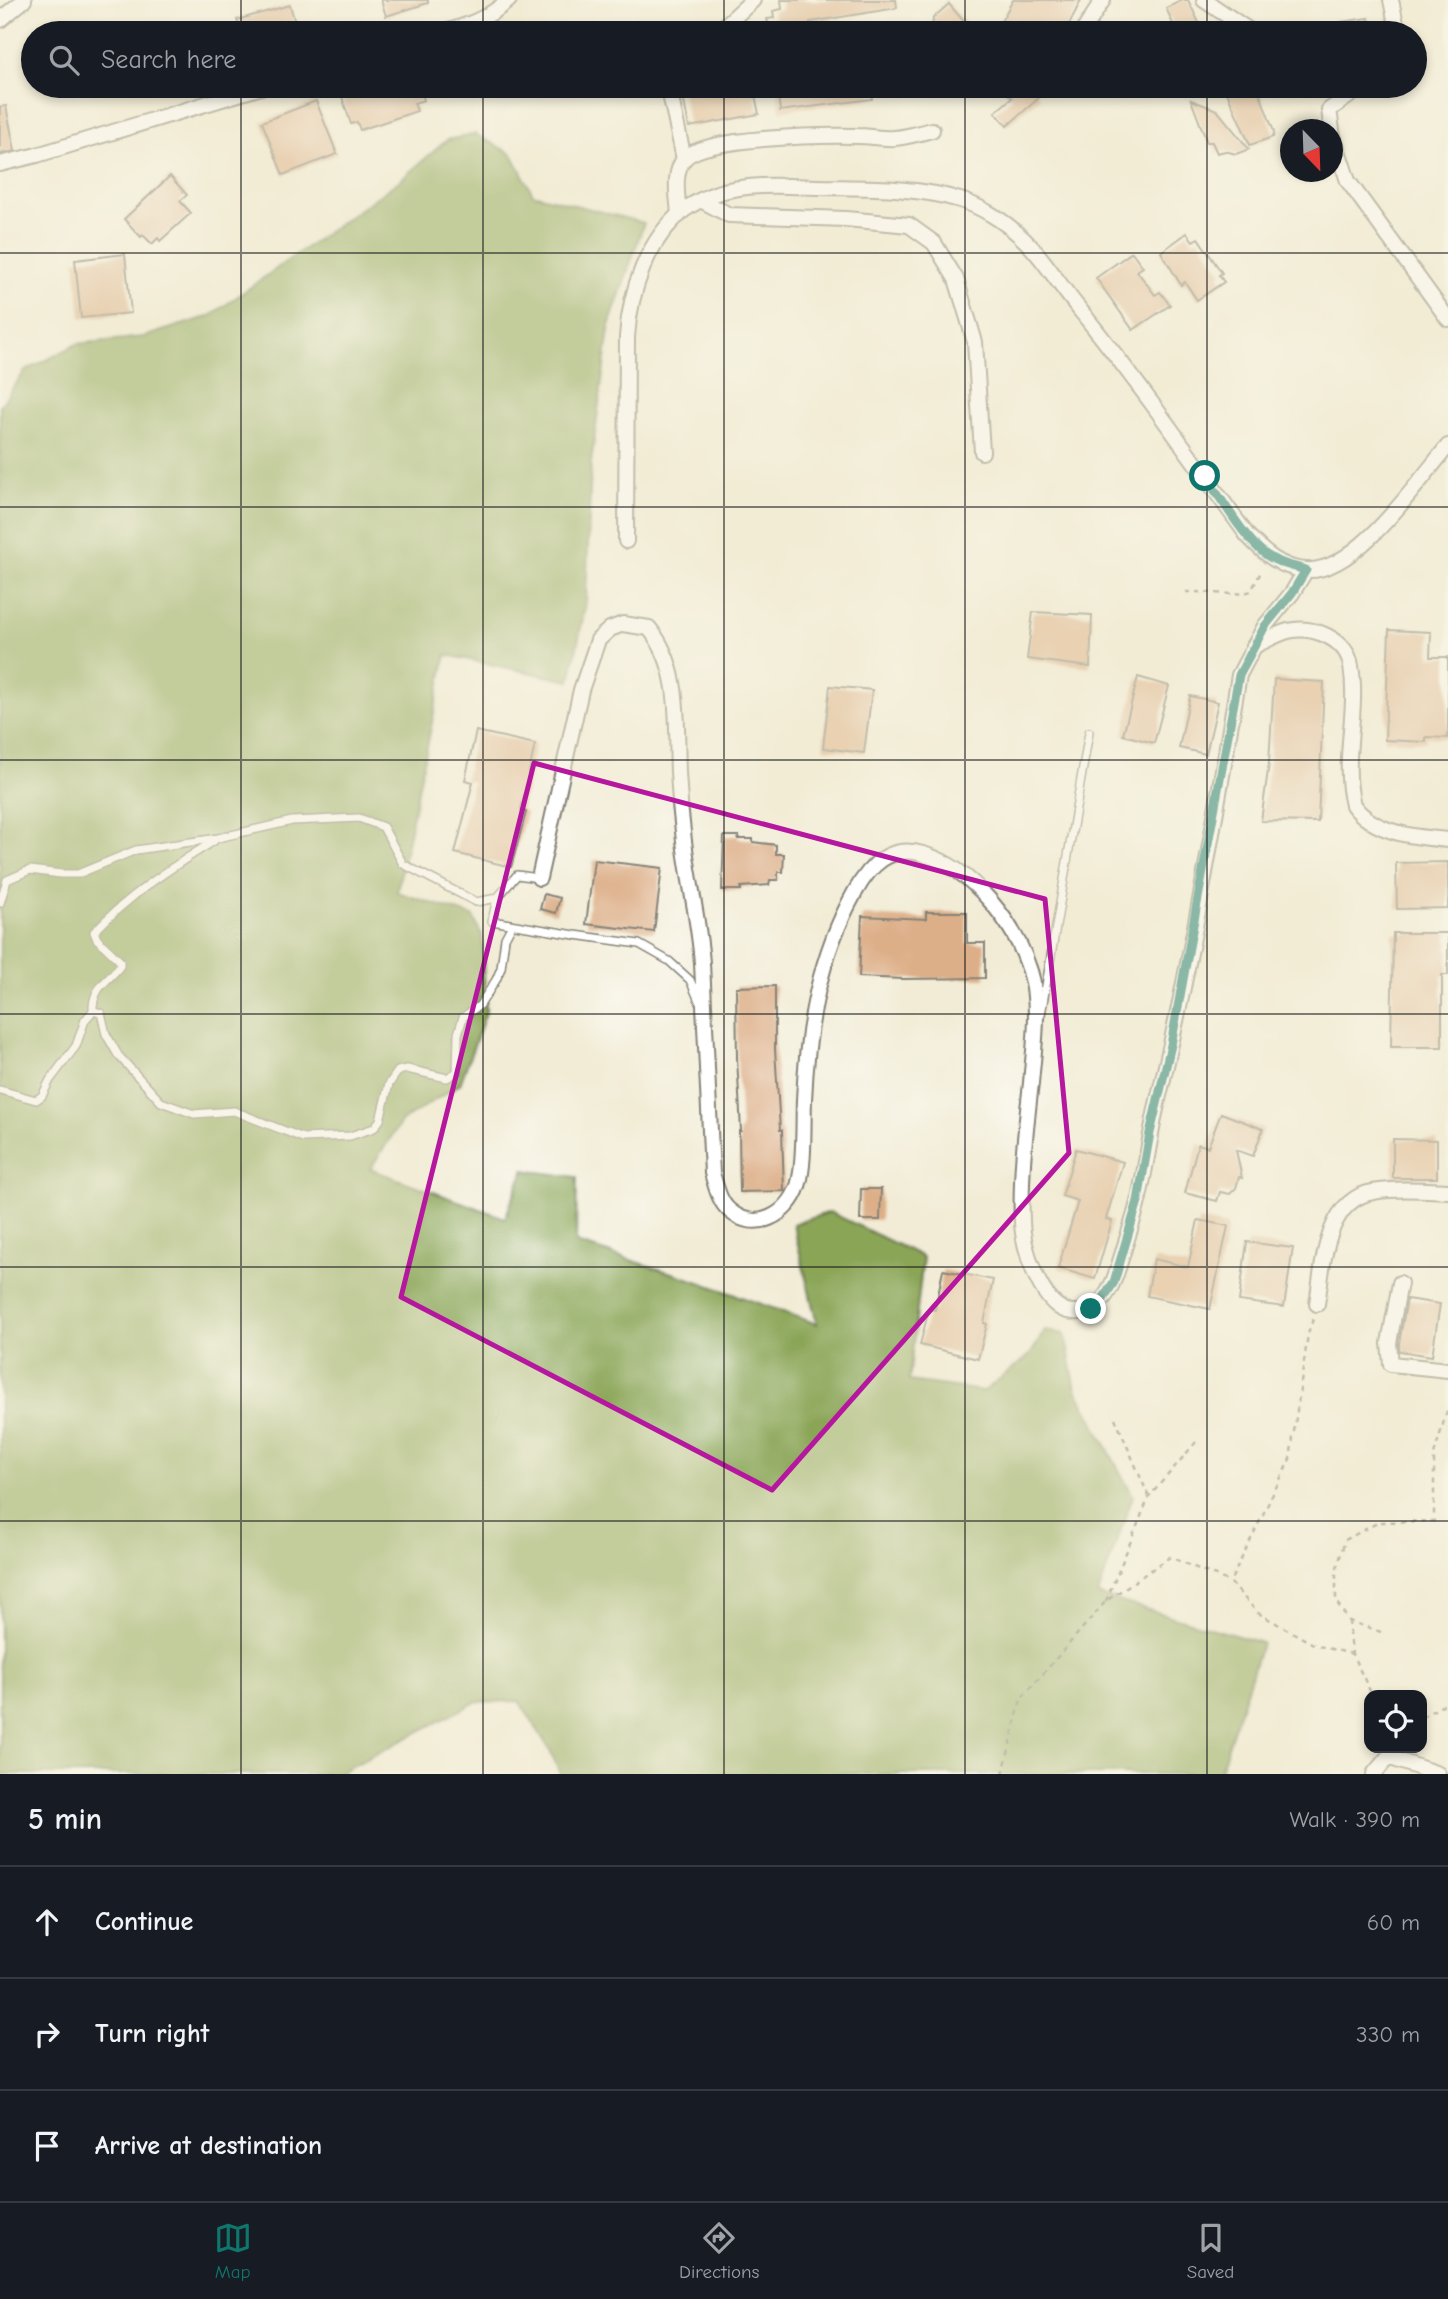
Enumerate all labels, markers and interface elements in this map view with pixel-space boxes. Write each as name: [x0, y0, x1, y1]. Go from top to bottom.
search box: [21, 21, 1427, 98]
icon: search: [45, 41, 83, 79]
text: Search here: [101, 45, 236, 75]
north arrow: [1280, 119, 1343, 182]
route start: [1189, 460, 1220, 491]
route end: [1075, 1293, 1106, 1324]
map controls: [1364, 1690, 1427, 1753]
button: locate: [1364, 1690, 1427, 1753]
text: 5 min: [28, 1802, 102, 1837]
text: Walk · 390 m: [1290, 1806, 1420, 1833]
icon: ahead: [28, 1903, 66, 1941]
text: Continue: [95, 1907, 193, 1937]
text: 60 m: [1367, 1909, 1420, 1936]
icon: right: [28, 2015, 66, 2053]
text: Turn right: [95, 2019, 209, 2049]
text: 330 m: [1356, 2021, 1420, 2048]
icon: arrive: [28, 2127, 66, 2165]
text: Arrive at destination: [95, 2131, 322, 2161]
tab: Map: [214, 2219, 252, 2283]
tab: Directions: [679, 2219, 759, 2283]
tab: Saved: [1187, 2219, 1234, 2283]

